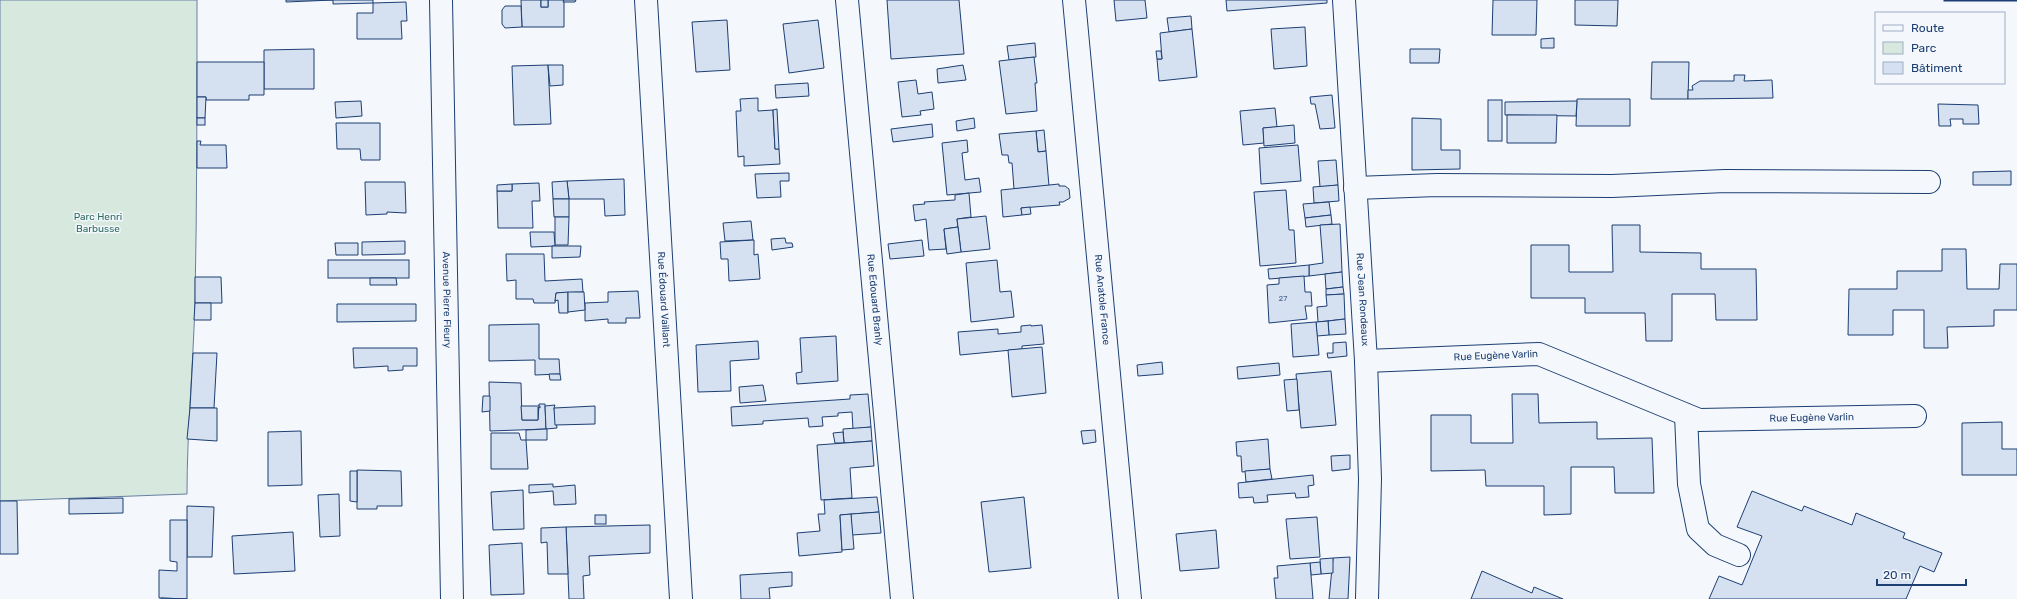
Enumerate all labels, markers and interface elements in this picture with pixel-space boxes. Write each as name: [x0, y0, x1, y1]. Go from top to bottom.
legend: [1875, 12, 2005, 84]
text: Route: [1911, 21, 1945, 35]
text: Parc: [1911, 41, 1937, 55]
text: Bâtiment: [1911, 61, 1963, 75]
park label: Parc Henri Barbusse: [74, 211, 122, 235]
street label: Avenue Pierre Fleury: [440, 251, 453, 349]
street label: Rue Édouard Vaillant: [655, 251, 672, 348]
street label: Rue Jean Rondeaux: [1353, 252, 1371, 347]
street label: Rue Edouard Branly: [864, 253, 885, 347]
street label: Rue Anatole France: [1092, 254, 1112, 346]
house number: 27: [1279, 294, 1287, 303]
street label: Rue Eugène Varlin: [1453, 348, 1538, 363]
street label: Rue Eugène Varlin: [1769, 411, 1854, 425]
scale bar: [1877, 561, 1966, 587]
text: 20 m: [1883, 568, 1911, 582]

